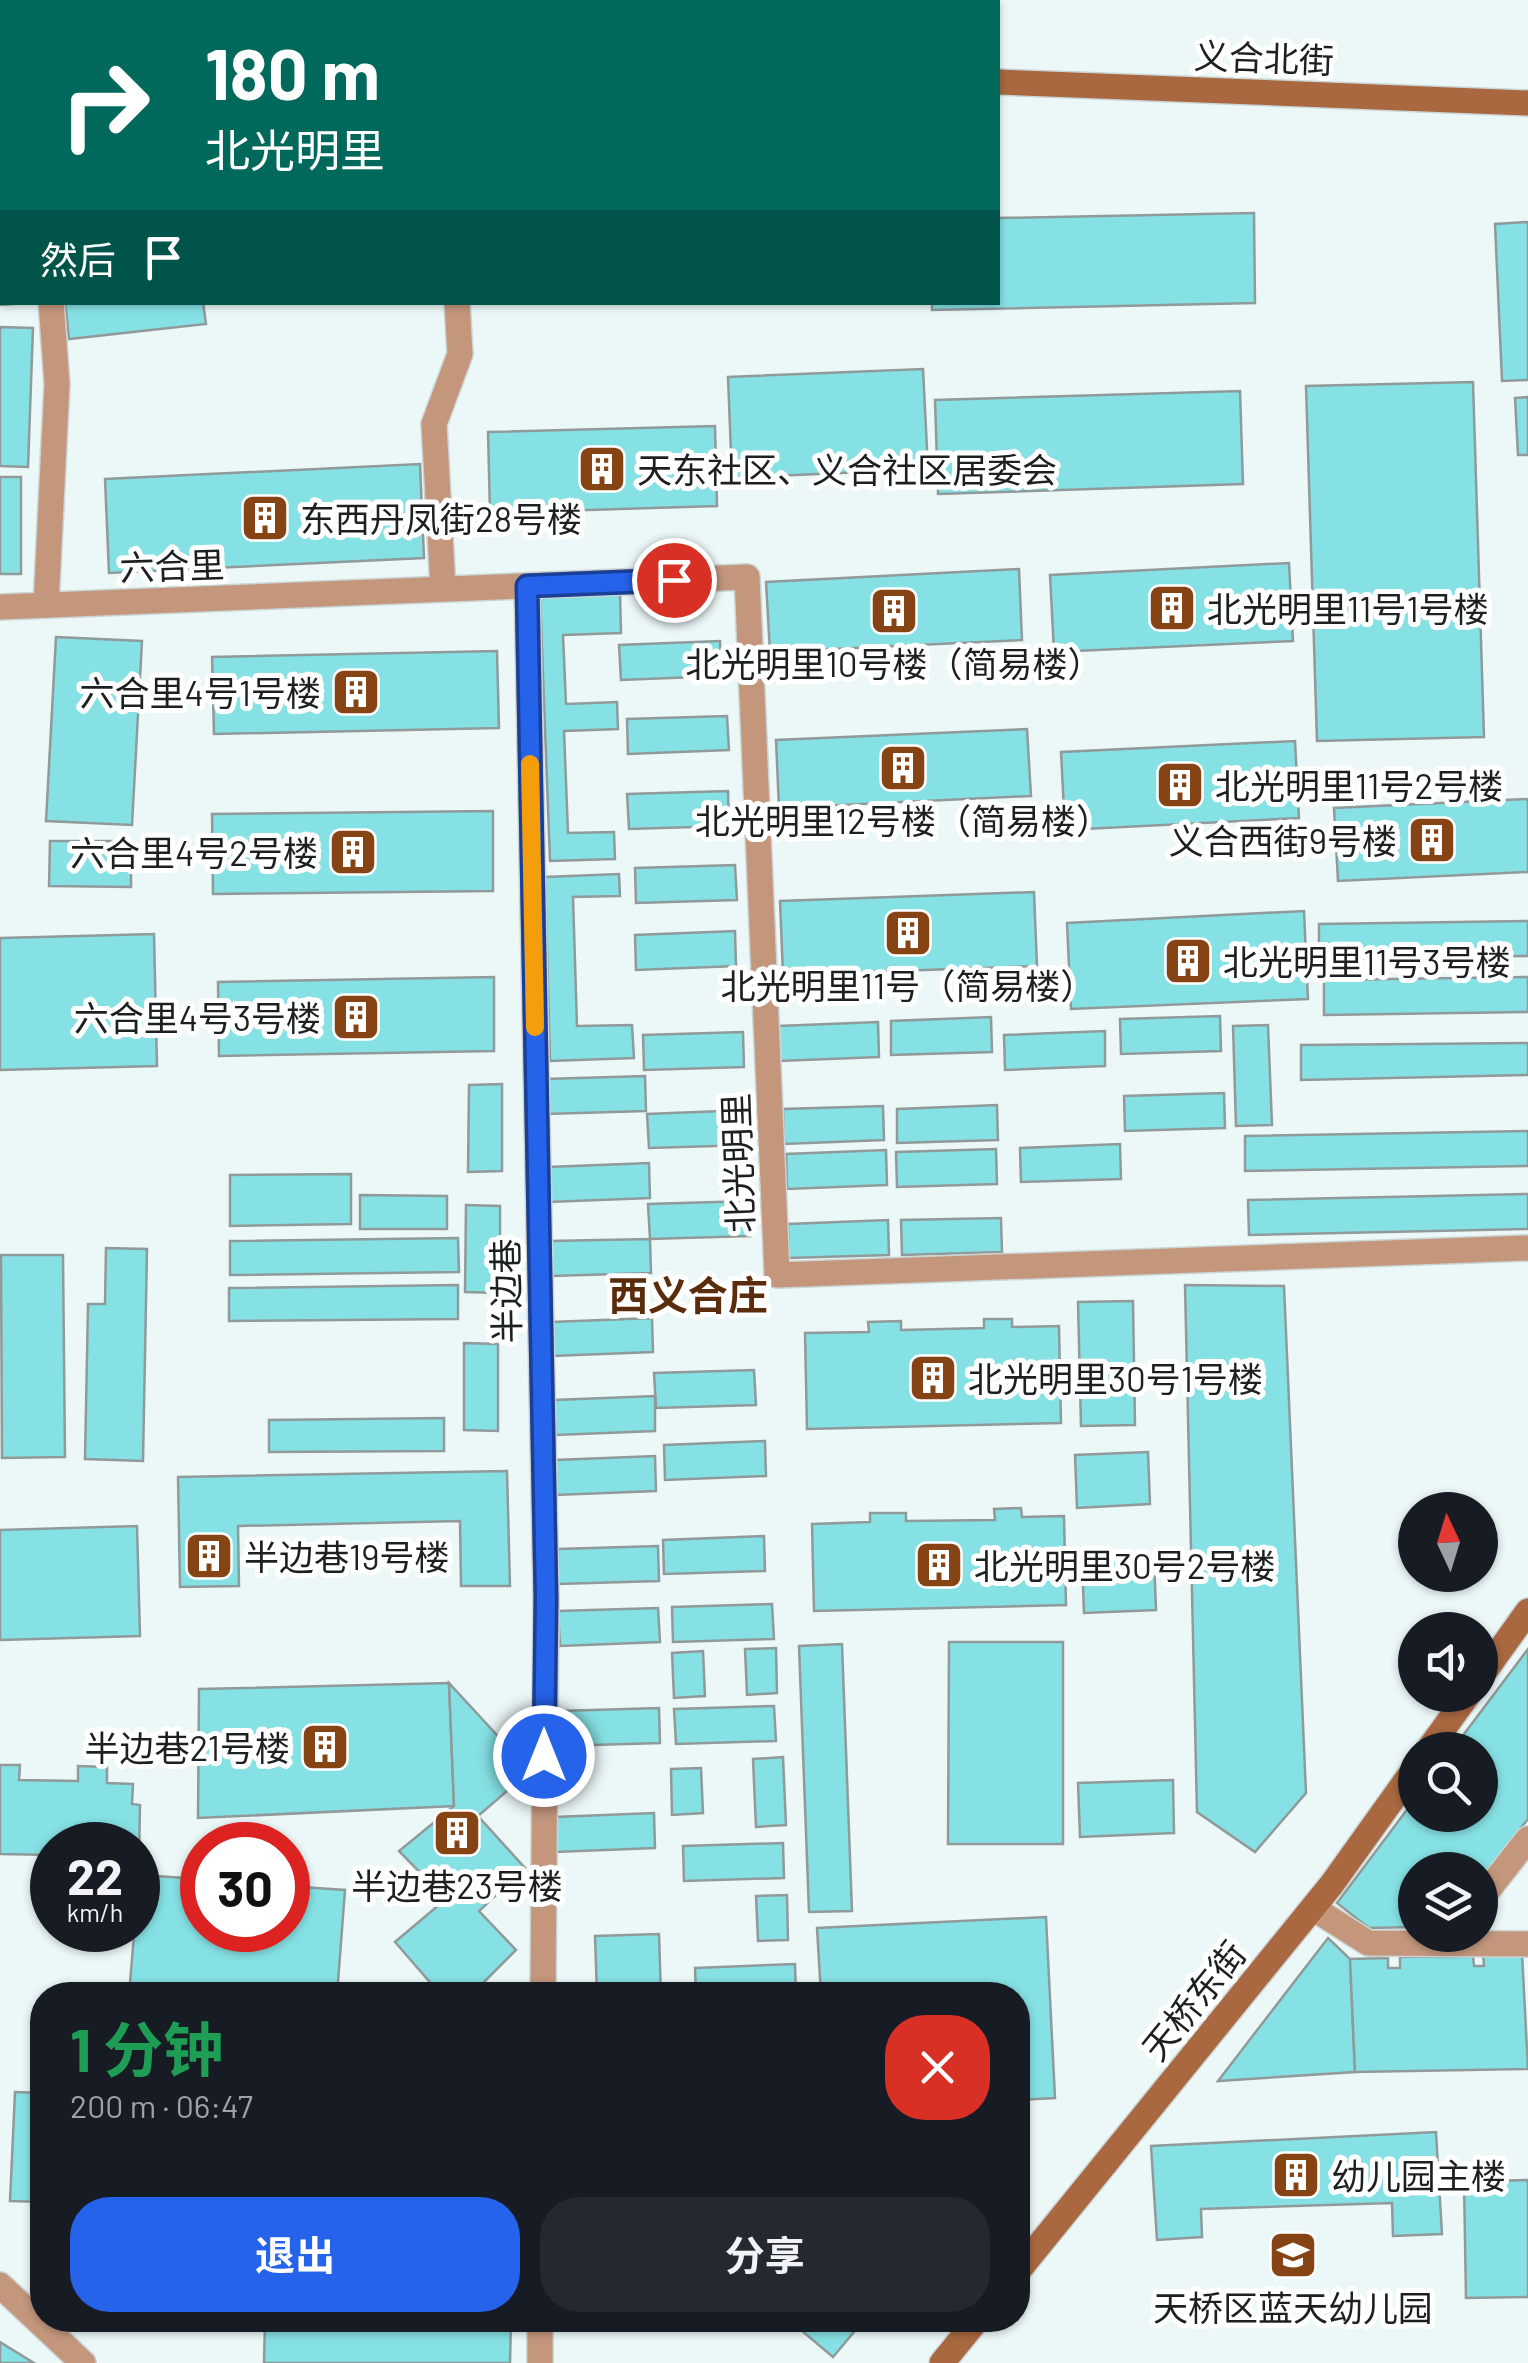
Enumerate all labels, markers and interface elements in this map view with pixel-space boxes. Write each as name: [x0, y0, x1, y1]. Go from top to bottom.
text: 180 m: [205, 30, 380, 114]
street label: 义合北街: [1193, 34, 1335, 80]
icon: right: [40, 40, 170, 170]
text: 北光明里: [205, 122, 385, 176]
icon: arrive: [136, 230, 191, 285]
text: 然后: [40, 236, 116, 282]
building icon: 天东社区、义合社区居委会: [576, 443, 628, 495]
place label: 天东社区、义合社区居委会: [637, 448, 1057, 490]
building icon: 东西丹凤街28号楼: [239, 492, 291, 544]
place label: 东西丹凤街28号楼: [300, 497, 582, 539]
pin: [632, 538, 717, 623]
street label: 六合里: [119, 542, 225, 588]
icon: arrive: [647, 553, 702, 608]
building icon: 北光明里11号1号楼: [1146, 582, 1198, 634]
building icon: 北光明里10号楼（简易楼）: [868, 585, 920, 637]
place label: 北光明里11号1号楼: [1207, 587, 1489, 629]
place label: 北光明里10号楼（简易楼）: [685, 642, 1103, 684]
building icon: 六合里4号1号楼: [330, 666, 382, 718]
place label: 六合里4号1号楼: [79, 671, 321, 713]
building icon: 北光明里12号楼（简易楼）: [877, 742, 929, 794]
building icon: 北光明里11号2号楼: [1154, 759, 1206, 811]
place label: 北光明里11号2号楼: [1215, 764, 1503, 806]
place label: 北光明里12号楼（简易楼）: [695, 799, 1111, 841]
building icon: 义合西街9号楼: [1406, 814, 1458, 866]
place label: 义合西街9号楼: [1169, 819, 1397, 861]
building icon: 六合里4号2号楼: [327, 826, 379, 878]
place label: 六合里4号2号楼: [70, 831, 318, 873]
building icon: 北光明里11号（简易楼）: [882, 907, 934, 959]
building icon: 北光明里11号3号楼: [1162, 935, 1214, 987]
place label: 北光明里11号3号楼: [1223, 940, 1511, 982]
place label: 北光明里11号（简易楼）: [721, 964, 1095, 1006]
building icon: 六合里4号3号楼: [330, 991, 382, 1043]
place label: 六合里4号3号楼: [74, 996, 321, 1038]
street label: 北光明里: [714, 1092, 760, 1234]
street label: 半边巷: [483, 1238, 527, 1344]
district label: 西义合庄: [608, 1270, 768, 1318]
building icon: 北光明里30号1号楼: [907, 1352, 959, 1404]
place label: 北光明里30号1号楼: [968, 1357, 1263, 1399]
north arrow: [1398, 1492, 1498, 1592]
map controls: [1398, 1492, 1498, 1952]
building icon: 半边巷19号楼: [183, 1530, 235, 1582]
place label: 半边巷19号楼: [244, 1535, 450, 1577]
building icon: 北光明里30号2号楼: [913, 1539, 965, 1591]
place label: 北光明里30号2号楼: [974, 1544, 1276, 1586]
button: sound: [1398, 1612, 1498, 1712]
position arrow: [492, 1704, 596, 1808]
building icon: 半边巷21号楼: [299, 1721, 351, 1773]
place label: 半边巷21号楼: [84, 1726, 290, 1768]
button: search: [1398, 1732, 1498, 1832]
building icon: 半边巷23号楼: [431, 1807, 483, 1859]
speed limit sign: 30: [180, 1822, 310, 1952]
text: 22: [67, 1845, 123, 1905]
button: layers: [1398, 1852, 1498, 1952]
place label: 半边巷23号楼: [351, 1864, 563, 1906]
text: km/h: [67, 1897, 123, 1927]
street label: 天桥东街: [1133, 1932, 1253, 2068]
text: 1 分钟: [70, 2012, 223, 2084]
button: close: [885, 2015, 990, 2120]
text: 200 m · 06:47: [70, 2086, 253, 2124]
building icon: 幼儿园主楼: [1270, 2149, 1322, 2201]
place label: 幼儿园主楼: [1331, 2154, 1506, 2196]
button: 退出: [70, 2197, 520, 2312]
button: 分享: [540, 2197, 990, 2312]
school or university icon: 天桥区蓝天幼儿园: [1267, 2229, 1319, 2281]
place label: 天桥区蓝天幼儿园: [1153, 2286, 1433, 2328]

